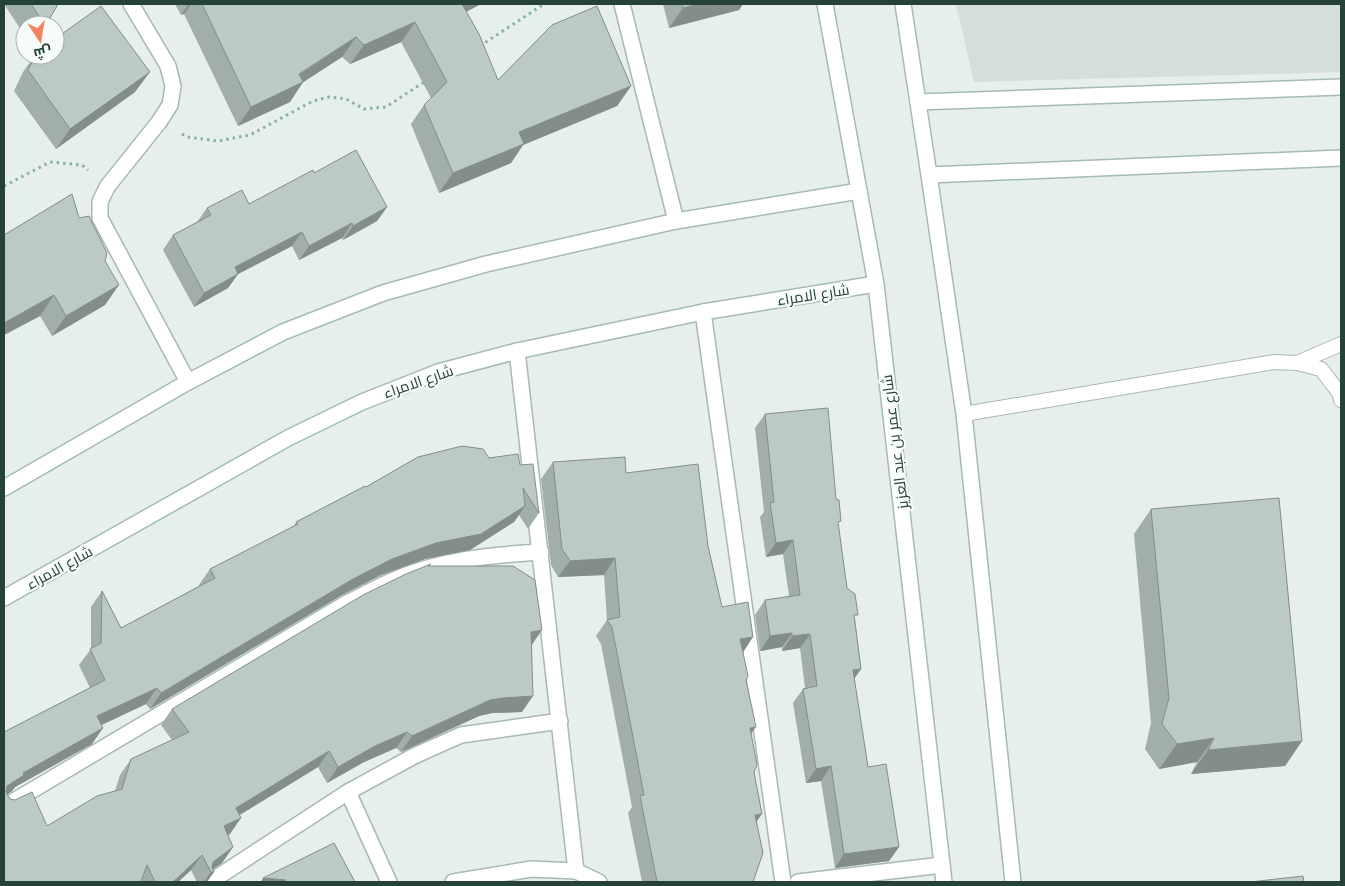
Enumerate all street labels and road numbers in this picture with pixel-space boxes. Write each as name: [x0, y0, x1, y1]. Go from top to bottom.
street label: شارع الامراء: [776, 279, 851, 312]
street label: شارع الامراء: [381, 361, 456, 404]
street label: شارع عمر بن عبد العزيز: [877, 373, 914, 511]
street label: شارع الامراء: [23, 541, 97, 595]

